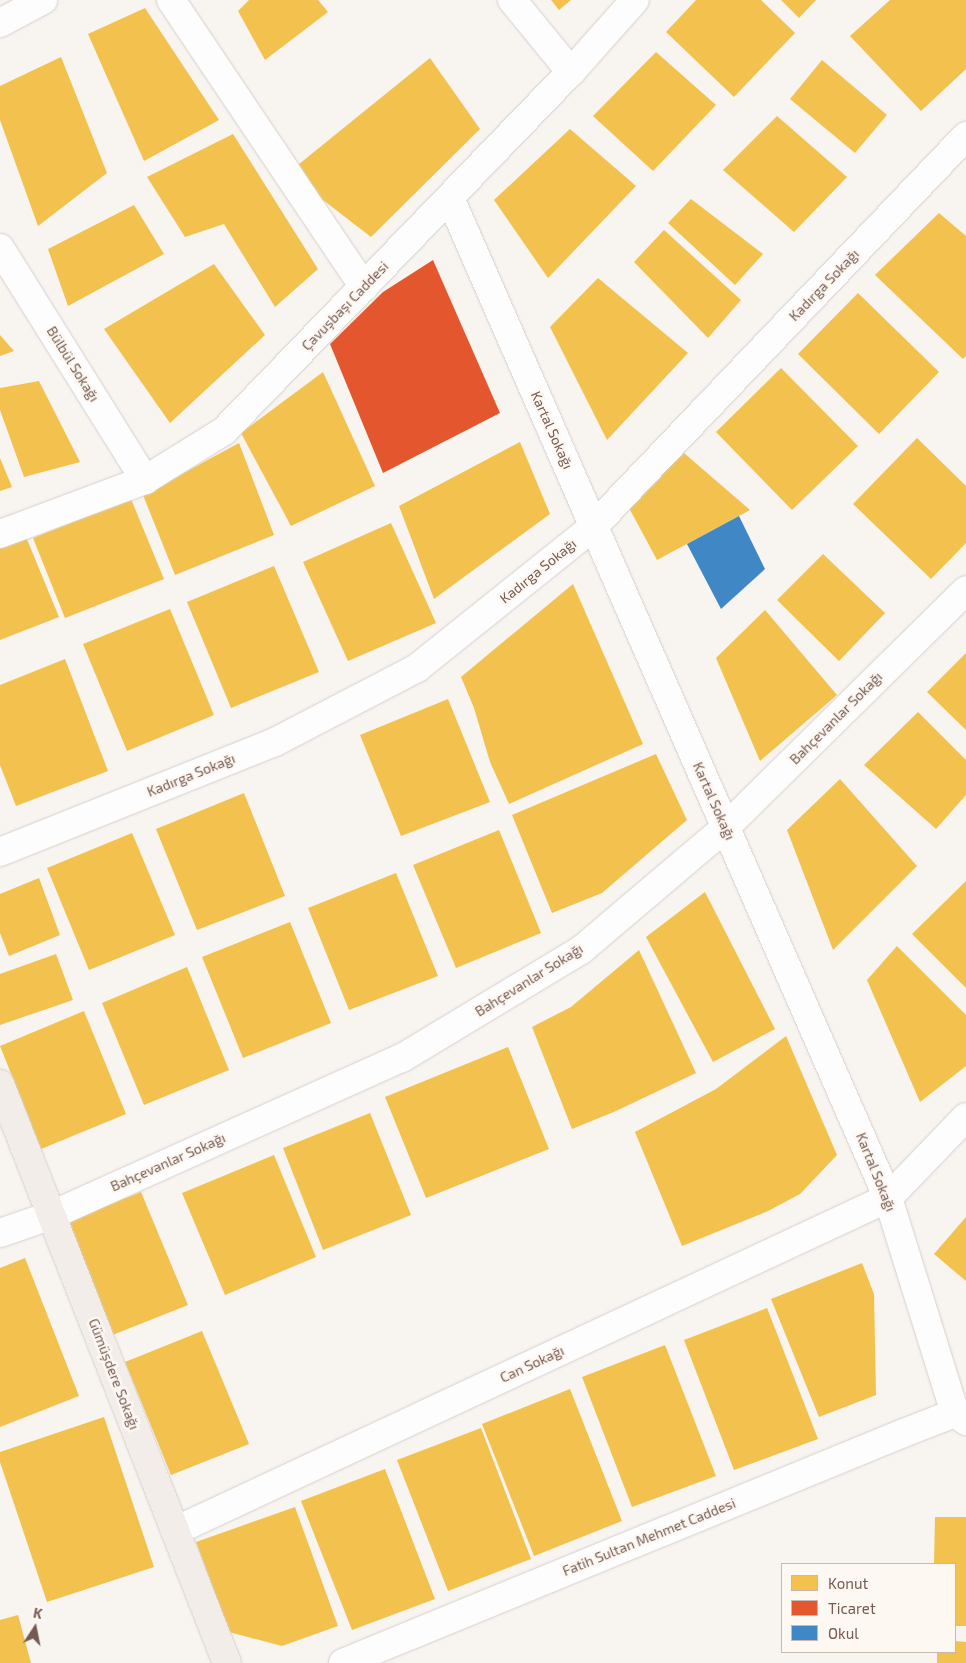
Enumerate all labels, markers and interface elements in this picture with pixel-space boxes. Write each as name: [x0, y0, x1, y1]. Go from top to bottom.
street label: Kadırga Sokağı: [785, 246, 863, 324]
street label: Çavuşbaşı Caddesi: [298, 258, 392, 354]
street label: Bülbül Sokağı: [43, 323, 103, 405]
street label: Kartal Sokağı: [527, 388, 577, 472]
street label: Kadırga Sokağı: [496, 535, 580, 607]
street label: Bahçevanlar Sokağı: [786, 668, 886, 768]
street label: Kadırga Sokağı: [145, 750, 237, 800]
street label: Kartal Sokağı: [689, 759, 739, 843]
street label: Bahçevanlar Sokağı: [472, 940, 586, 1020]
street label: Bahçevanlar Sokağı: [108, 1129, 228, 1195]
street label: Kartal Sokağı: [853, 1130, 899, 1214]
street label: Gümüşdere Sokağı: [85, 1316, 143, 1432]
street label: Can Sokağı: [497, 1342, 567, 1386]
street label: Fatih Sultan Mehmet Caddesi: [560, 1495, 738, 1579]
legend: [781, 1563, 956, 1653]
text: Konut: [828, 1574, 868, 1592]
text: Ticaret: [828, 1599, 876, 1617]
north arrow: [10, 1603, 60, 1653]
text: K: [32, 1604, 44, 1622]
text: Okul: [828, 1624, 859, 1642]

